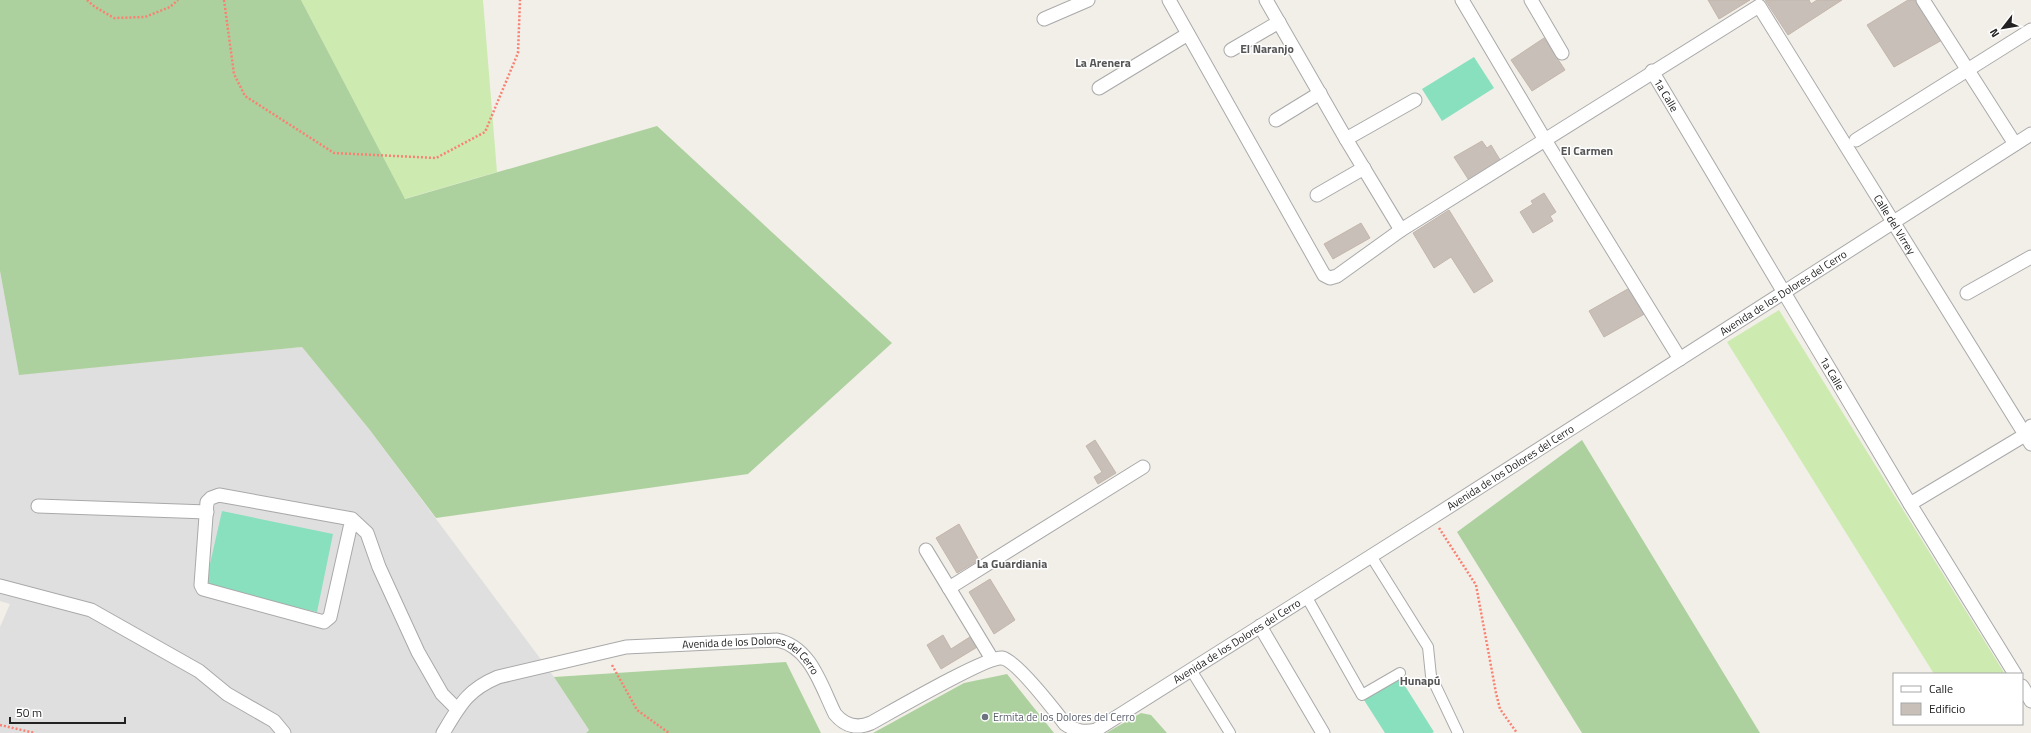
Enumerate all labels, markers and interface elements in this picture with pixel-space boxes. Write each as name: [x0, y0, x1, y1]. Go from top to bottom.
north arrow: [1983, 8, 2023, 48]
text: N: [1986, 26, 2003, 41]
district label: El Naranjo: [1240, 39, 1294, 58]
district label: La Arenera: [1075, 53, 1131, 72]
street label: 1a Calle: [1650, 75, 1683, 115]
district label: El Carmen: [1561, 141, 1613, 160]
street label: Calle del Virrey: [1870, 191, 1920, 258]
street label: Avenida de los Dolores del Cerro: [1716, 246, 1850, 339]
street label: 1a Calle: [1816, 354, 1849, 393]
street label: Avenida de los Dolores del Cerro: [1444, 421, 1577, 514]
district label: La Guardiania: [977, 554, 1047, 573]
street label: Avenida de los Dolores del Cerro: [1170, 595, 1304, 687]
street label: Avenida de los Dolores del Cerro: [682, 632, 823, 678]
district label: Hunapú: [1400, 671, 1440, 690]
legend: [1893, 673, 2023, 725]
text: Calle: [1929, 679, 1953, 698]
scale bar: [10, 699, 125, 725]
text: Edificio: [1929, 699, 1965, 718]
text: 50 m: [16, 703, 42, 722]
place label: Ermita de los Dolores del Cerro: [993, 709, 1135, 725]
marker: Ermita de los Dolores del Cerro: [980, 712, 990, 722]

